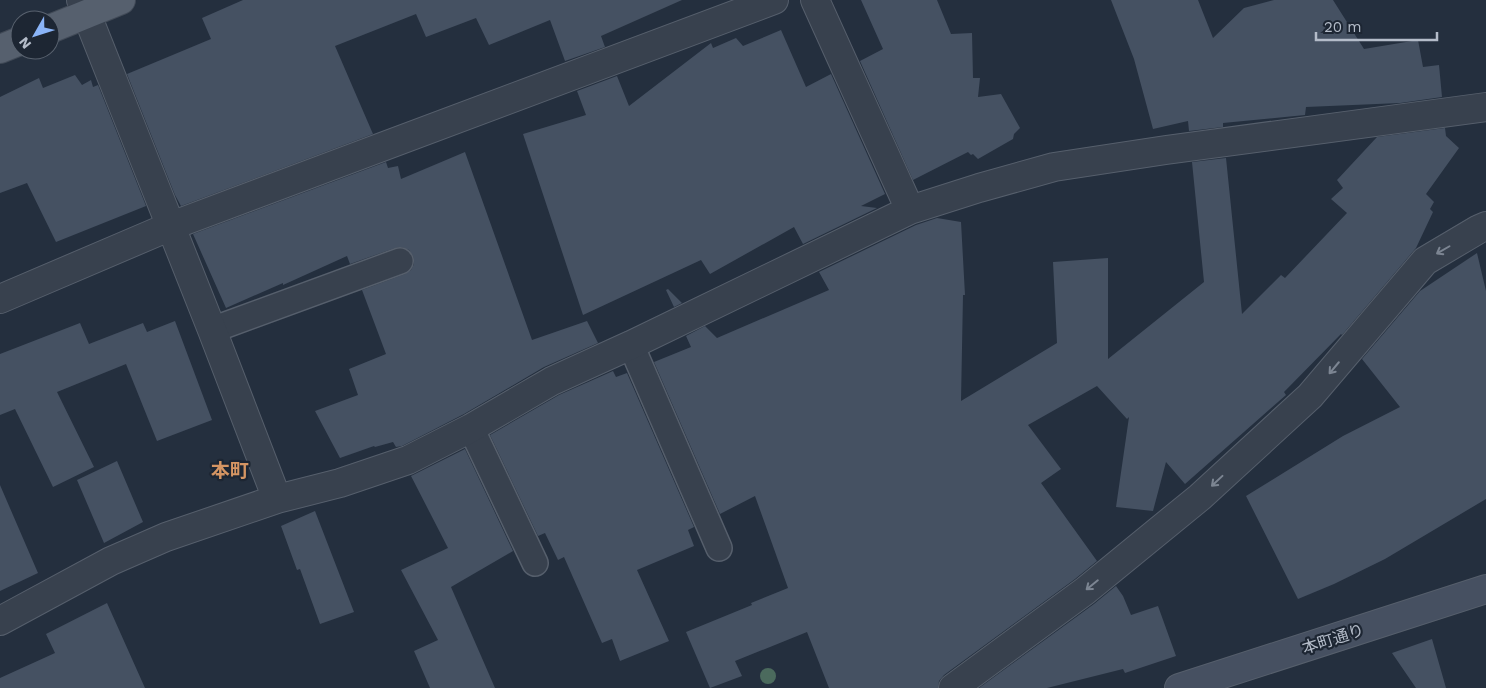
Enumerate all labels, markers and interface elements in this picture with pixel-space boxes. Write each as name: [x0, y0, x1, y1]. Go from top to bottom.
north arrow: [10, 10, 60, 60]
scale bar: [1316, 10, 1437, 42]
text: 20 m: [1324, 18, 1362, 36]
text: N: [15, 34, 34, 52]
one-way arrow: [1437, 245, 1451, 255]
one-way arrow: [1328, 362, 1339, 375]
district label: 本町: [211, 459, 249, 482]
one-way arrow: [1211, 475, 1224, 487]
one-way arrow: [1086, 580, 1099, 591]
street label: 本町通り: [1300, 620, 1366, 658]

